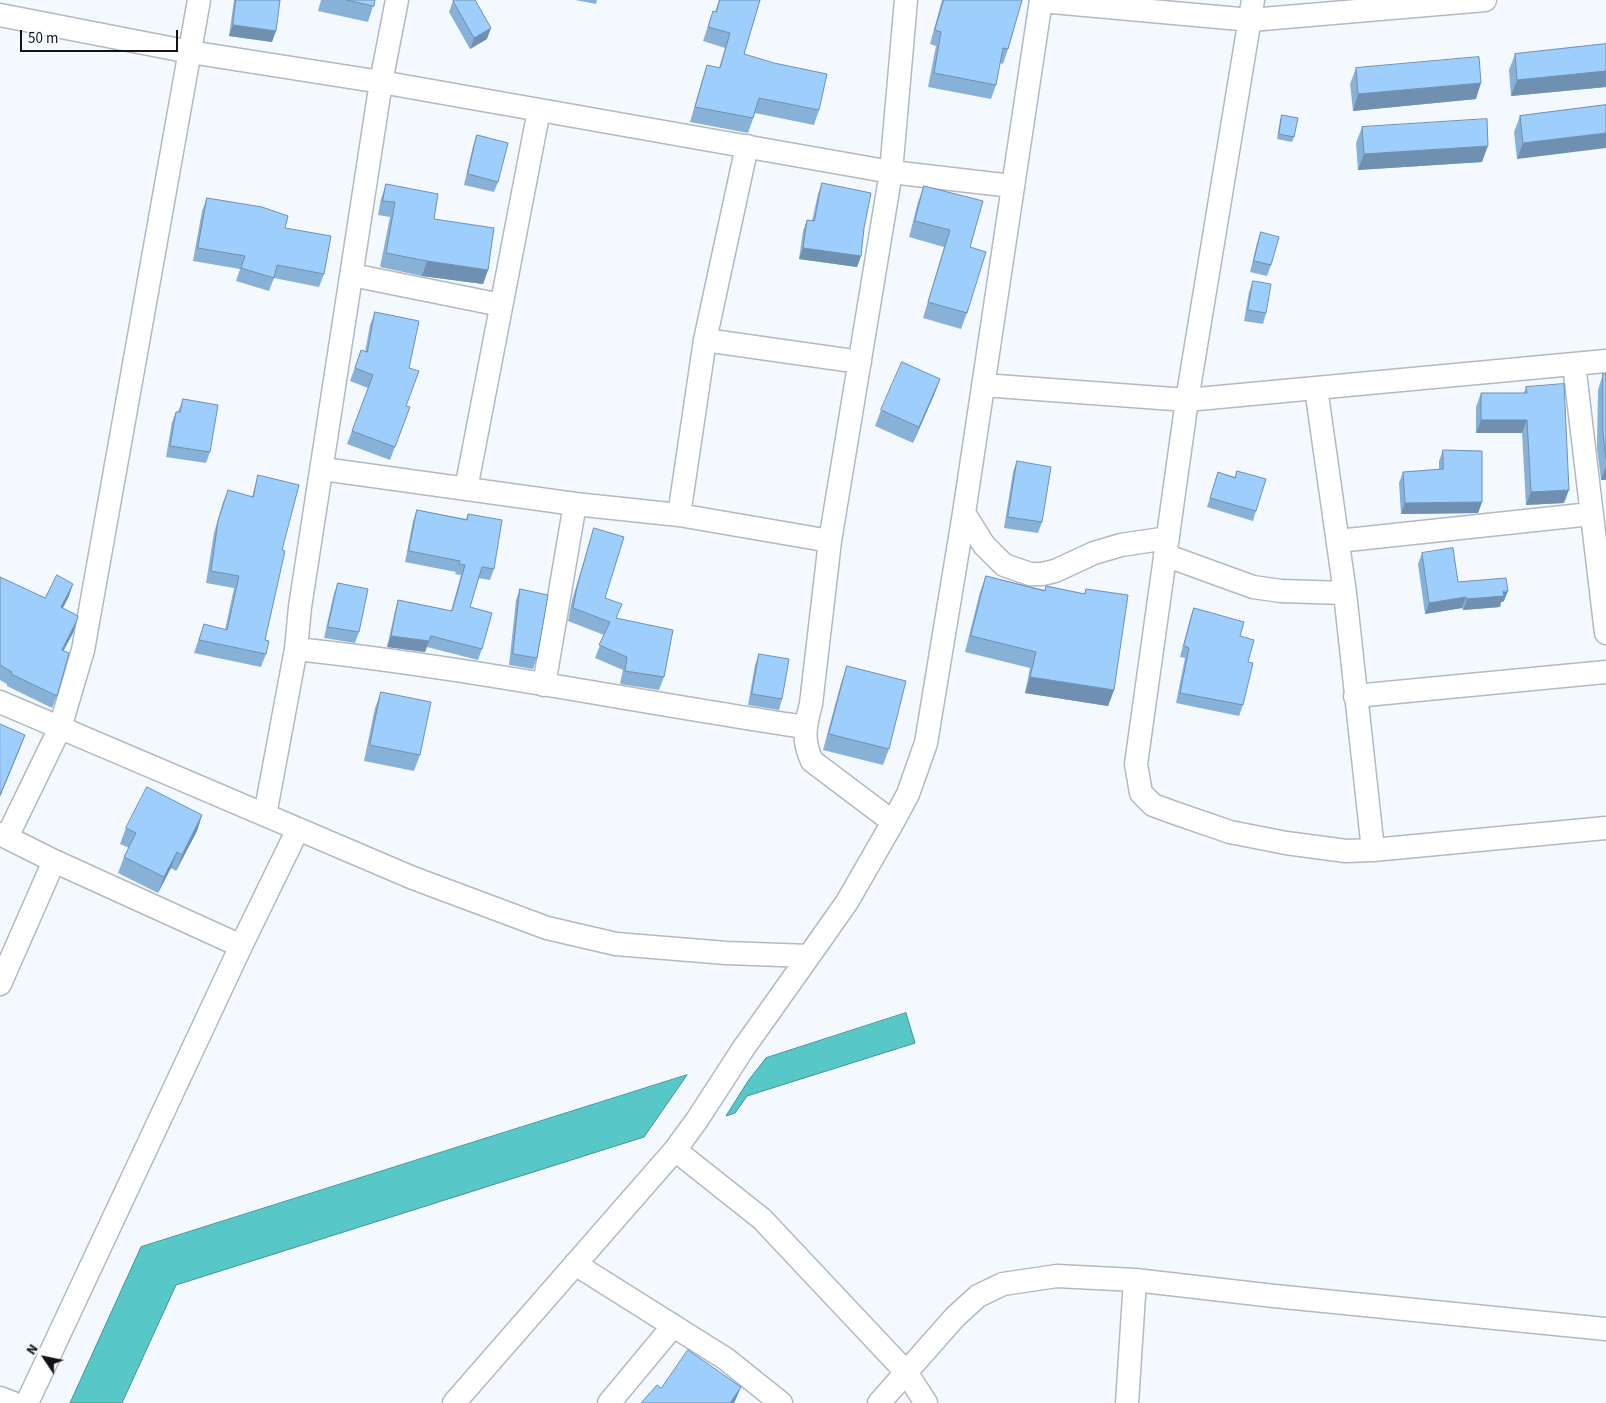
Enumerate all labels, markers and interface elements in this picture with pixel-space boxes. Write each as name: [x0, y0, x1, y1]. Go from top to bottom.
scale bar: [22, 20, 180, 52]
text: 50 m: [28, 28, 58, 49]
north arrow: [20, 1333, 70, 1383]
text: N: [22, 1340, 43, 1359]

